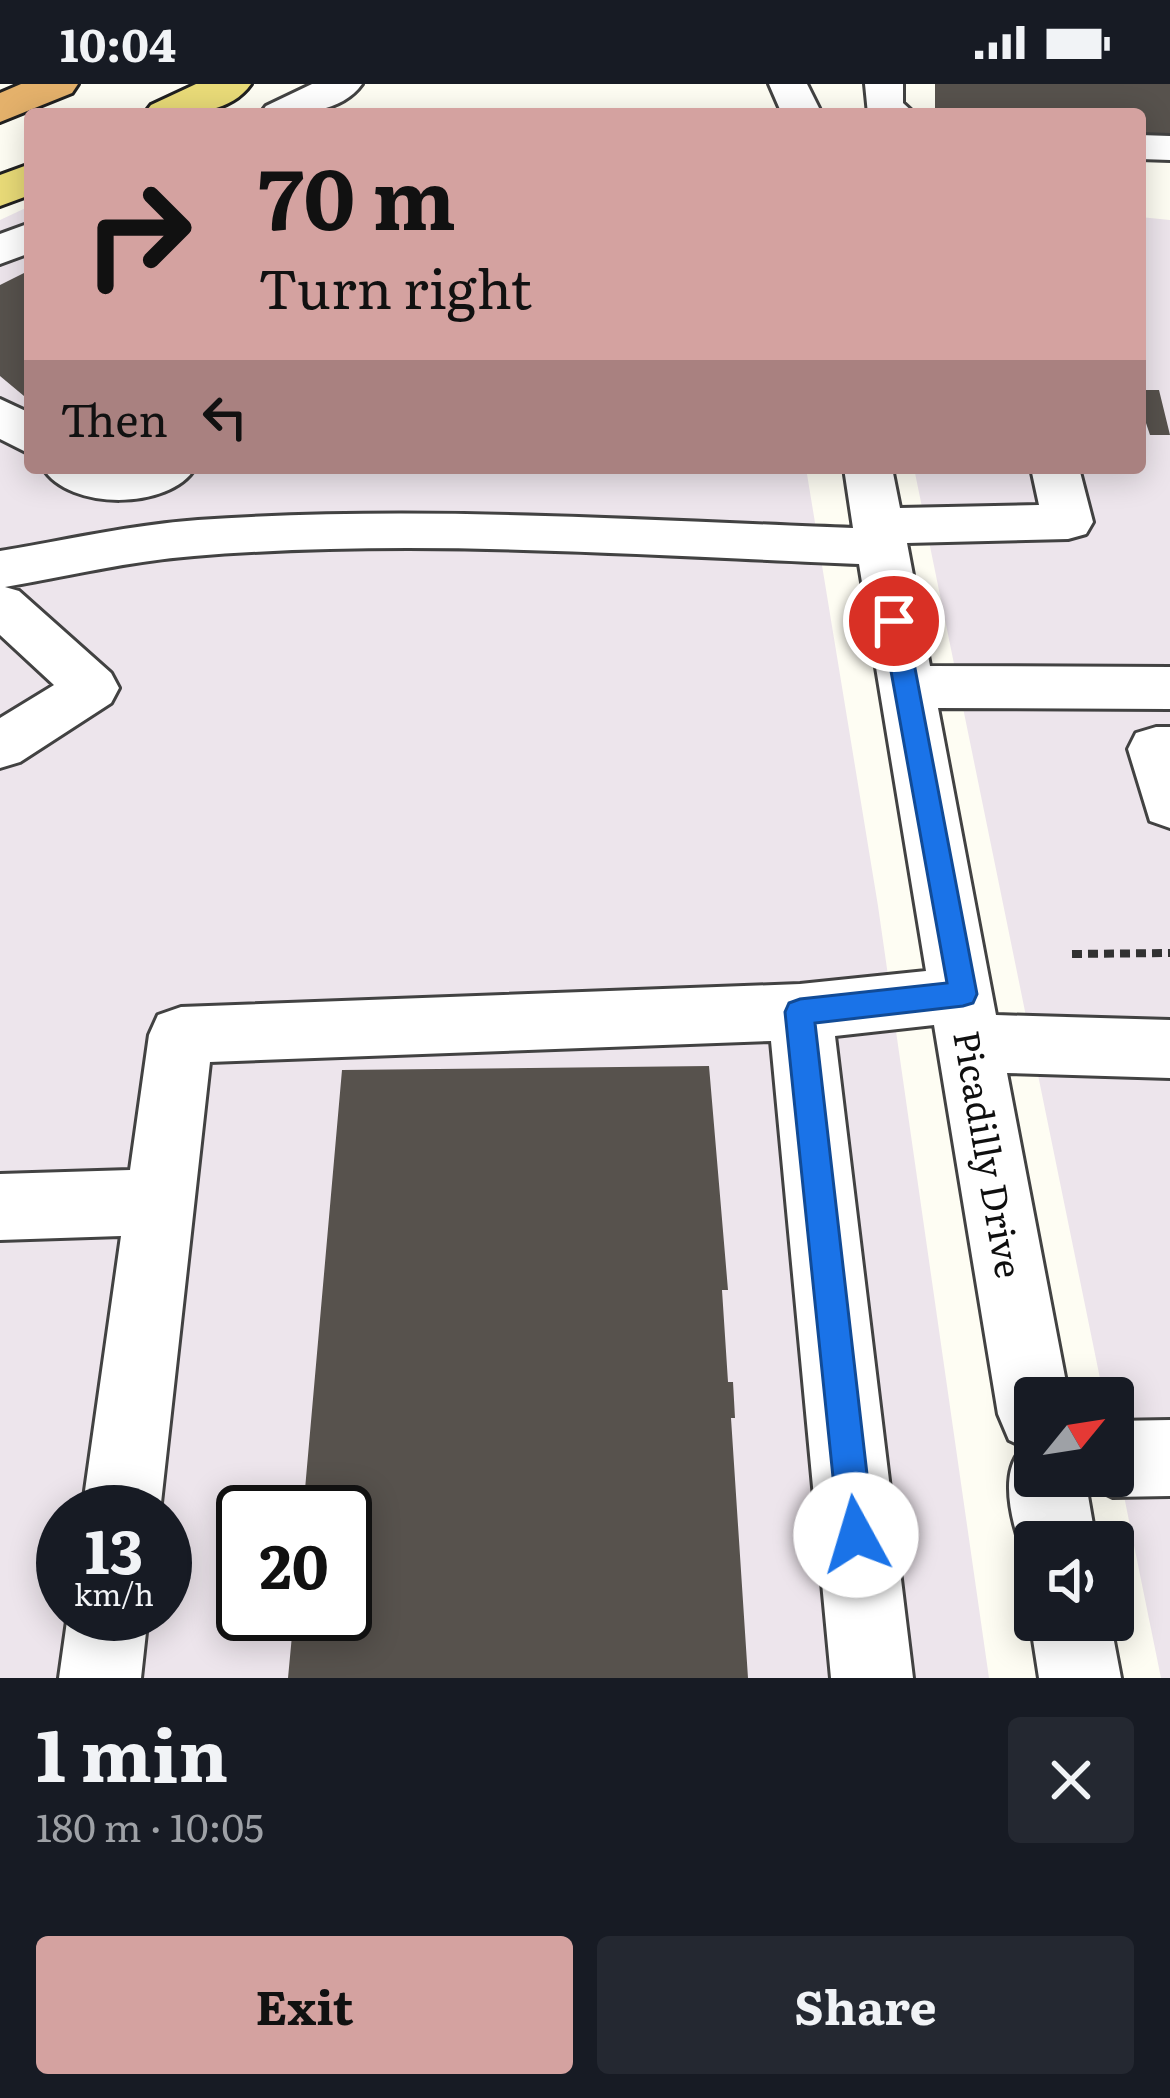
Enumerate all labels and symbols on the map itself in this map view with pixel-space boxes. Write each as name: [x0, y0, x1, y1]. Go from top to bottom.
pin: [843, 570, 945, 672]
street label: Picadilly Drive: [942, 1026, 1038, 1282]
north arrow: [1014, 1377, 1134, 1497]
position arrow: [793, 1472, 919, 1598]
speed limit sign: 20: [216, 1485, 372, 1641]

